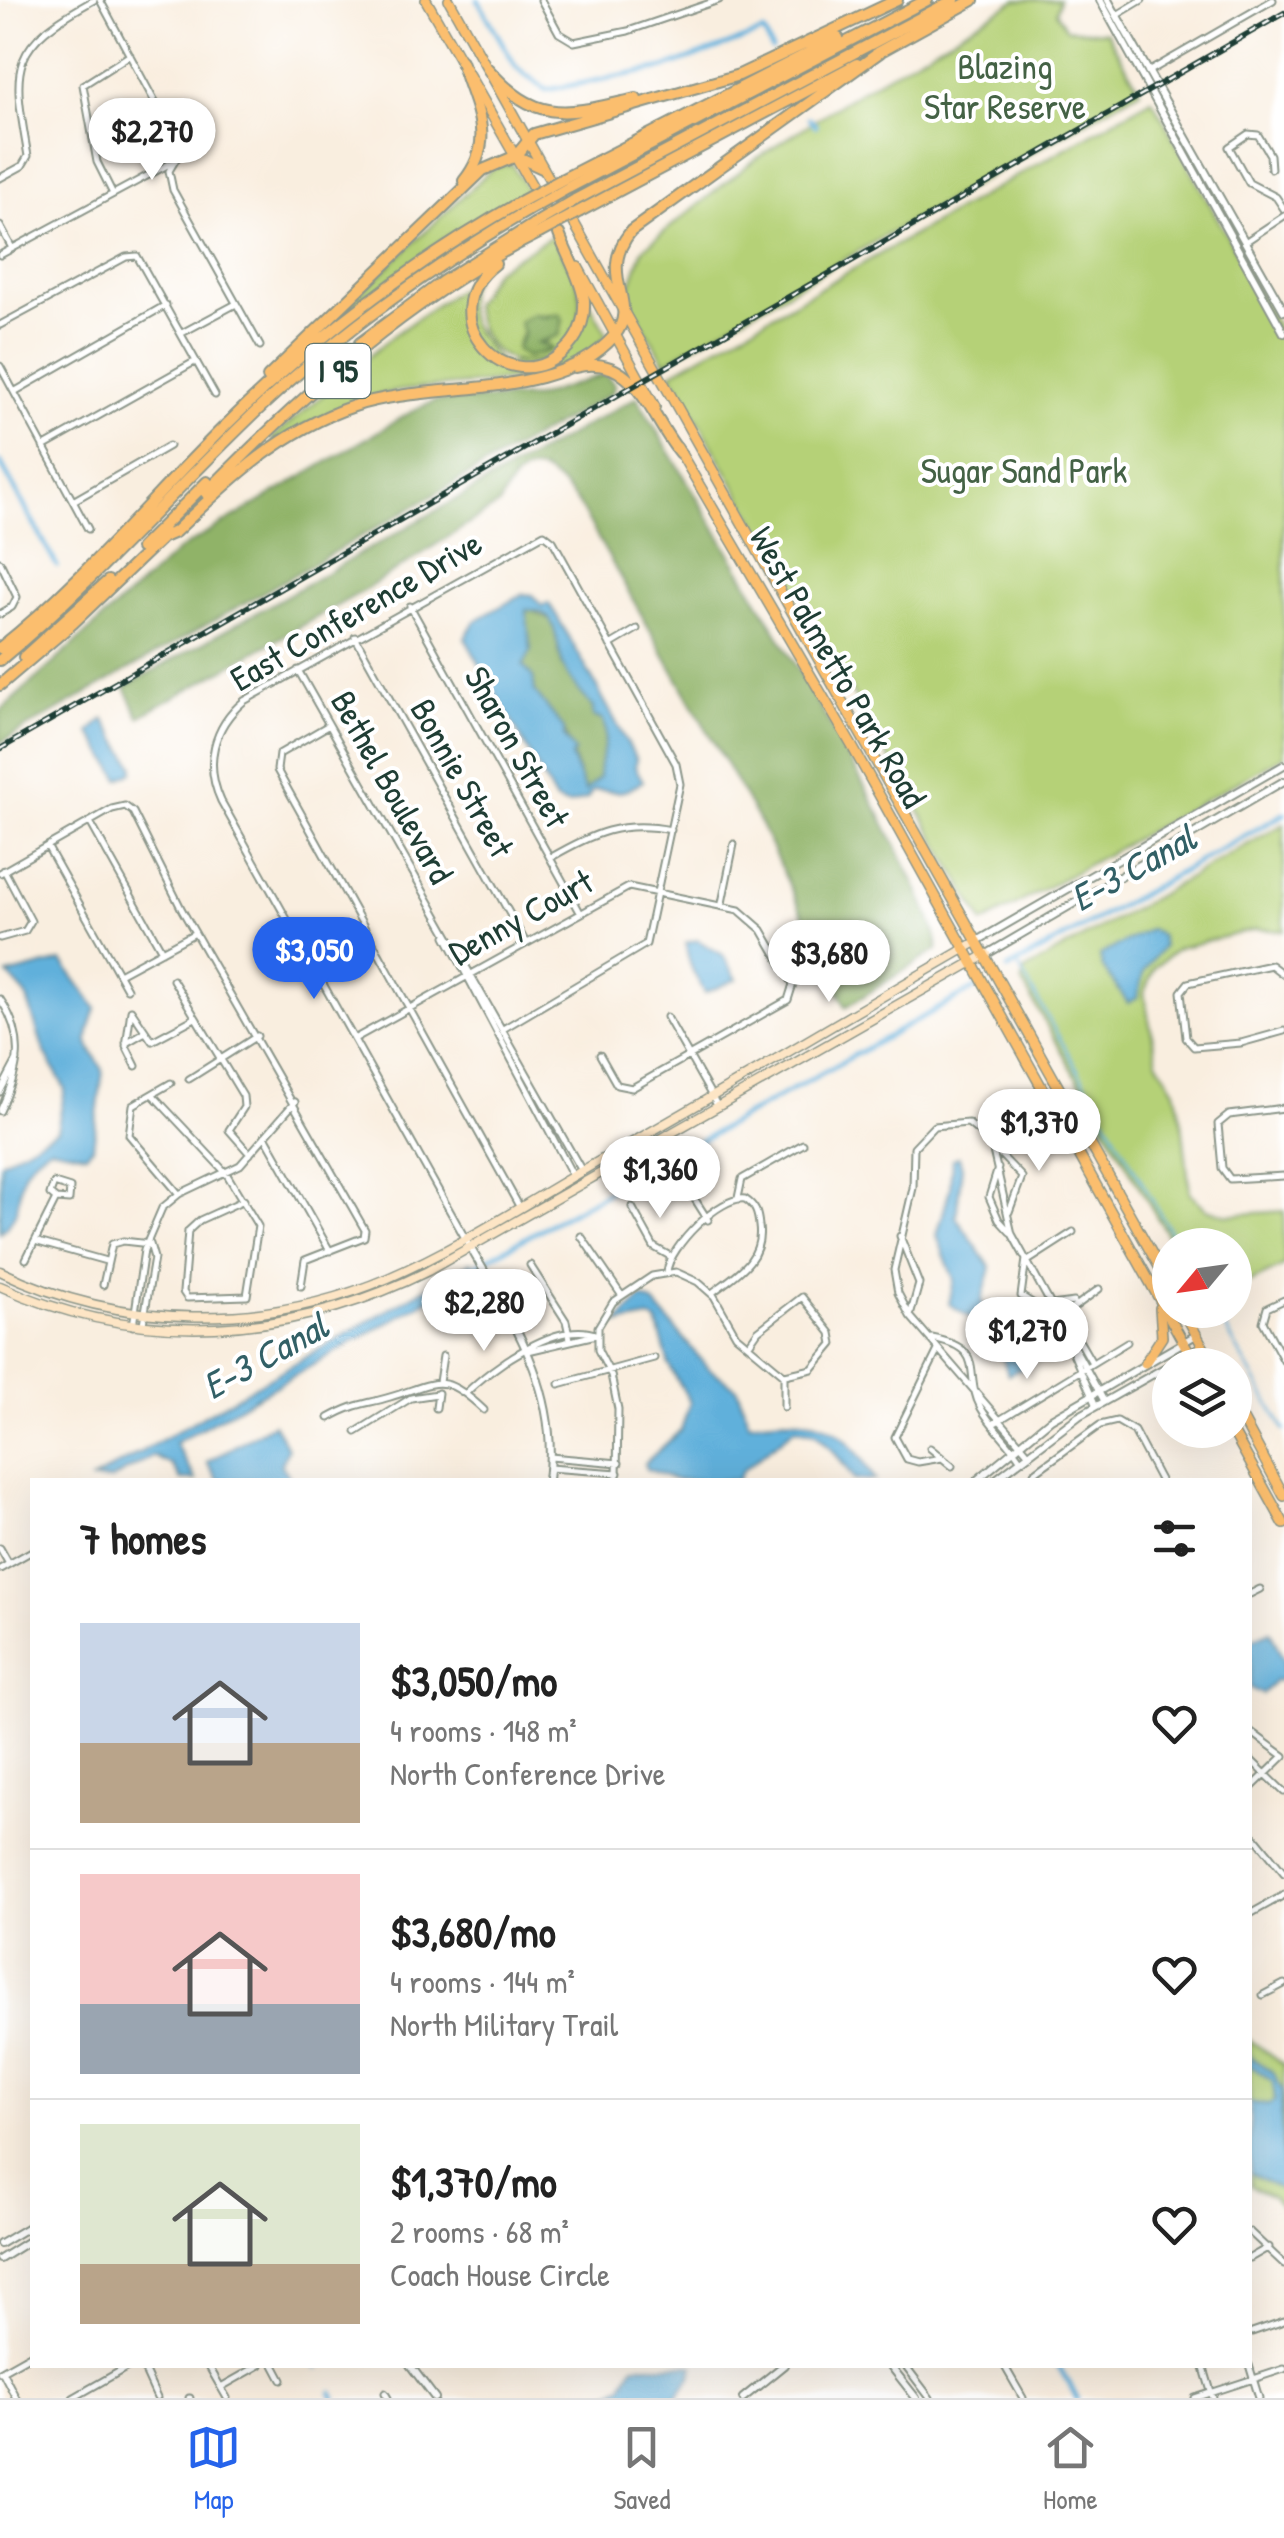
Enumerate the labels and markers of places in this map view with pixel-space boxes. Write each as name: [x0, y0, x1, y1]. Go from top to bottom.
pin: $2,270: [71, 98, 233, 183]
pin: $3,050: [233, 917, 395, 1002]
pin: $3,680: [748, 920, 910, 1005]
pin: $1,370: [958, 1089, 1120, 1174]
pin: $1,360: [579, 1136, 741, 1221]
pin: $2,280: [403, 1269, 565, 1354]
pin: $1,270: [946, 1297, 1108, 1382]

